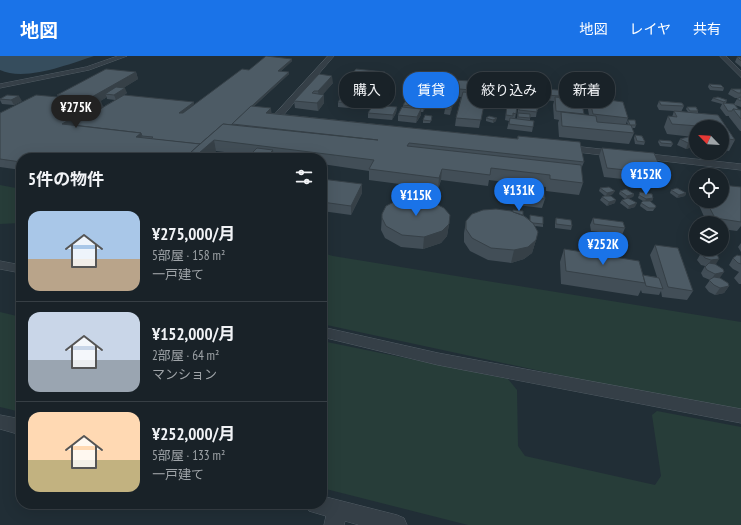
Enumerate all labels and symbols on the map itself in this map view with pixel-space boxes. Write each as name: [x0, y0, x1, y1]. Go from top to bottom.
pin: ¥275K: [48, 95, 104, 129]
north arrow: [689, 120, 729, 160]
pin: ¥152K: [618, 162, 674, 196]
pin: ¥131K: [491, 178, 547, 212]
pin: ¥115K: [388, 183, 444, 217]
pin: ¥252K: [575, 232, 631, 266]

